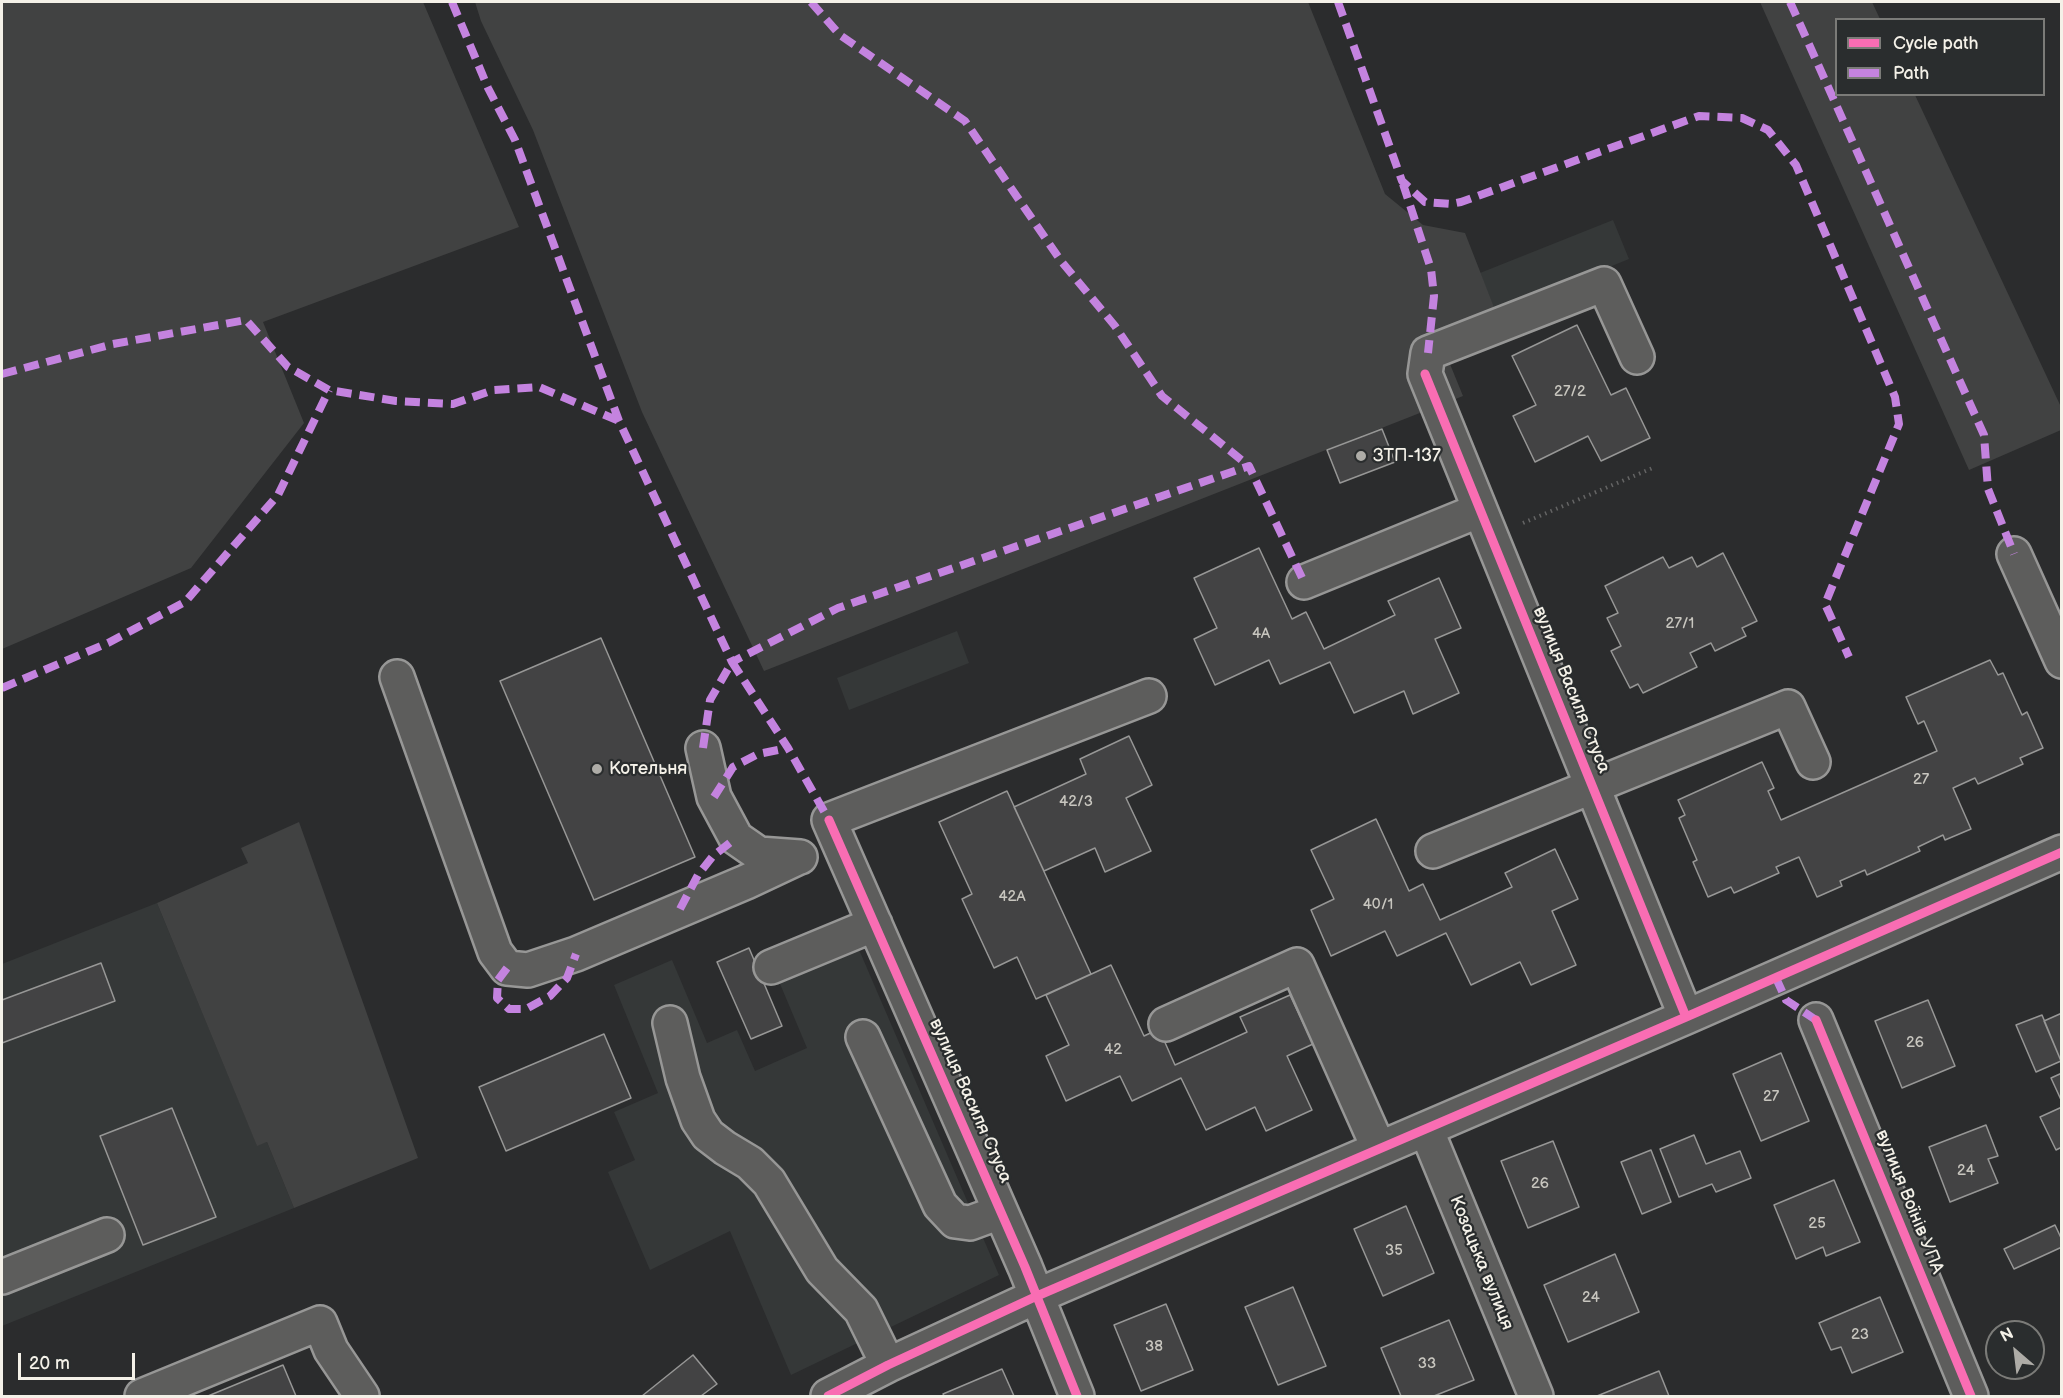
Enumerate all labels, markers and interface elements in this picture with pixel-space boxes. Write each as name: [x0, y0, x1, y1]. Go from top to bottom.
legend: [1835, 18, 2045, 96]
text: Cycle path: [1893, 33, 1979, 54]
text: Path: [1893, 63, 1929, 84]
house number: 27/2: [1554, 383, 1586, 401]
place label: ЗТП-137: [1373, 445, 1441, 467]
marker: ЗТП-137: [1354, 449, 1368, 463]
street label: вулиця Василя Стуса: [1528, 604, 1614, 776]
house number: 27/1: [1666, 615, 1694, 633]
house number: 4А: [1252, 625, 1270, 643]
place label: Котельня: [609, 758, 687, 780]
marker: Котельня: [590, 762, 604, 776]
house number: 27: [1913, 771, 1929, 789]
house number: 42/3: [1059, 793, 1093, 811]
house number: 42А: [998, 888, 1026, 906]
house number: 40/1: [1363, 896, 1393, 914]
street label: вулиця Василя Стуса: [924, 1015, 1016, 1187]
house number: 26: [1906, 1034, 1924, 1052]
house number: 42: [1104, 1041, 1122, 1059]
house number: 27: [1763, 1088, 1779, 1106]
street label: вулиця Воїнів УПА: [1870, 1127, 1948, 1277]
house number: 24: [1957, 1162, 1975, 1180]
house number: 26: [1531, 1175, 1549, 1193]
street label: Козацька вулиця: [1444, 1193, 1518, 1333]
house number: 25: [1808, 1215, 1826, 1233]
house number: 35: [1385, 1242, 1403, 1260]
house number: 24: [1582, 1289, 1600, 1307]
north arrow: [1985, 1320, 2045, 1380]
text: N: [1997, 1324, 2017, 1347]
house number: 23: [1851, 1326, 1869, 1344]
house number: 38: [1145, 1338, 1163, 1356]
scale bar: [21, 1341, 138, 1379]
text: 20 m: [29, 1353, 70, 1374]
house number: 33: [1418, 1355, 1436, 1373]

